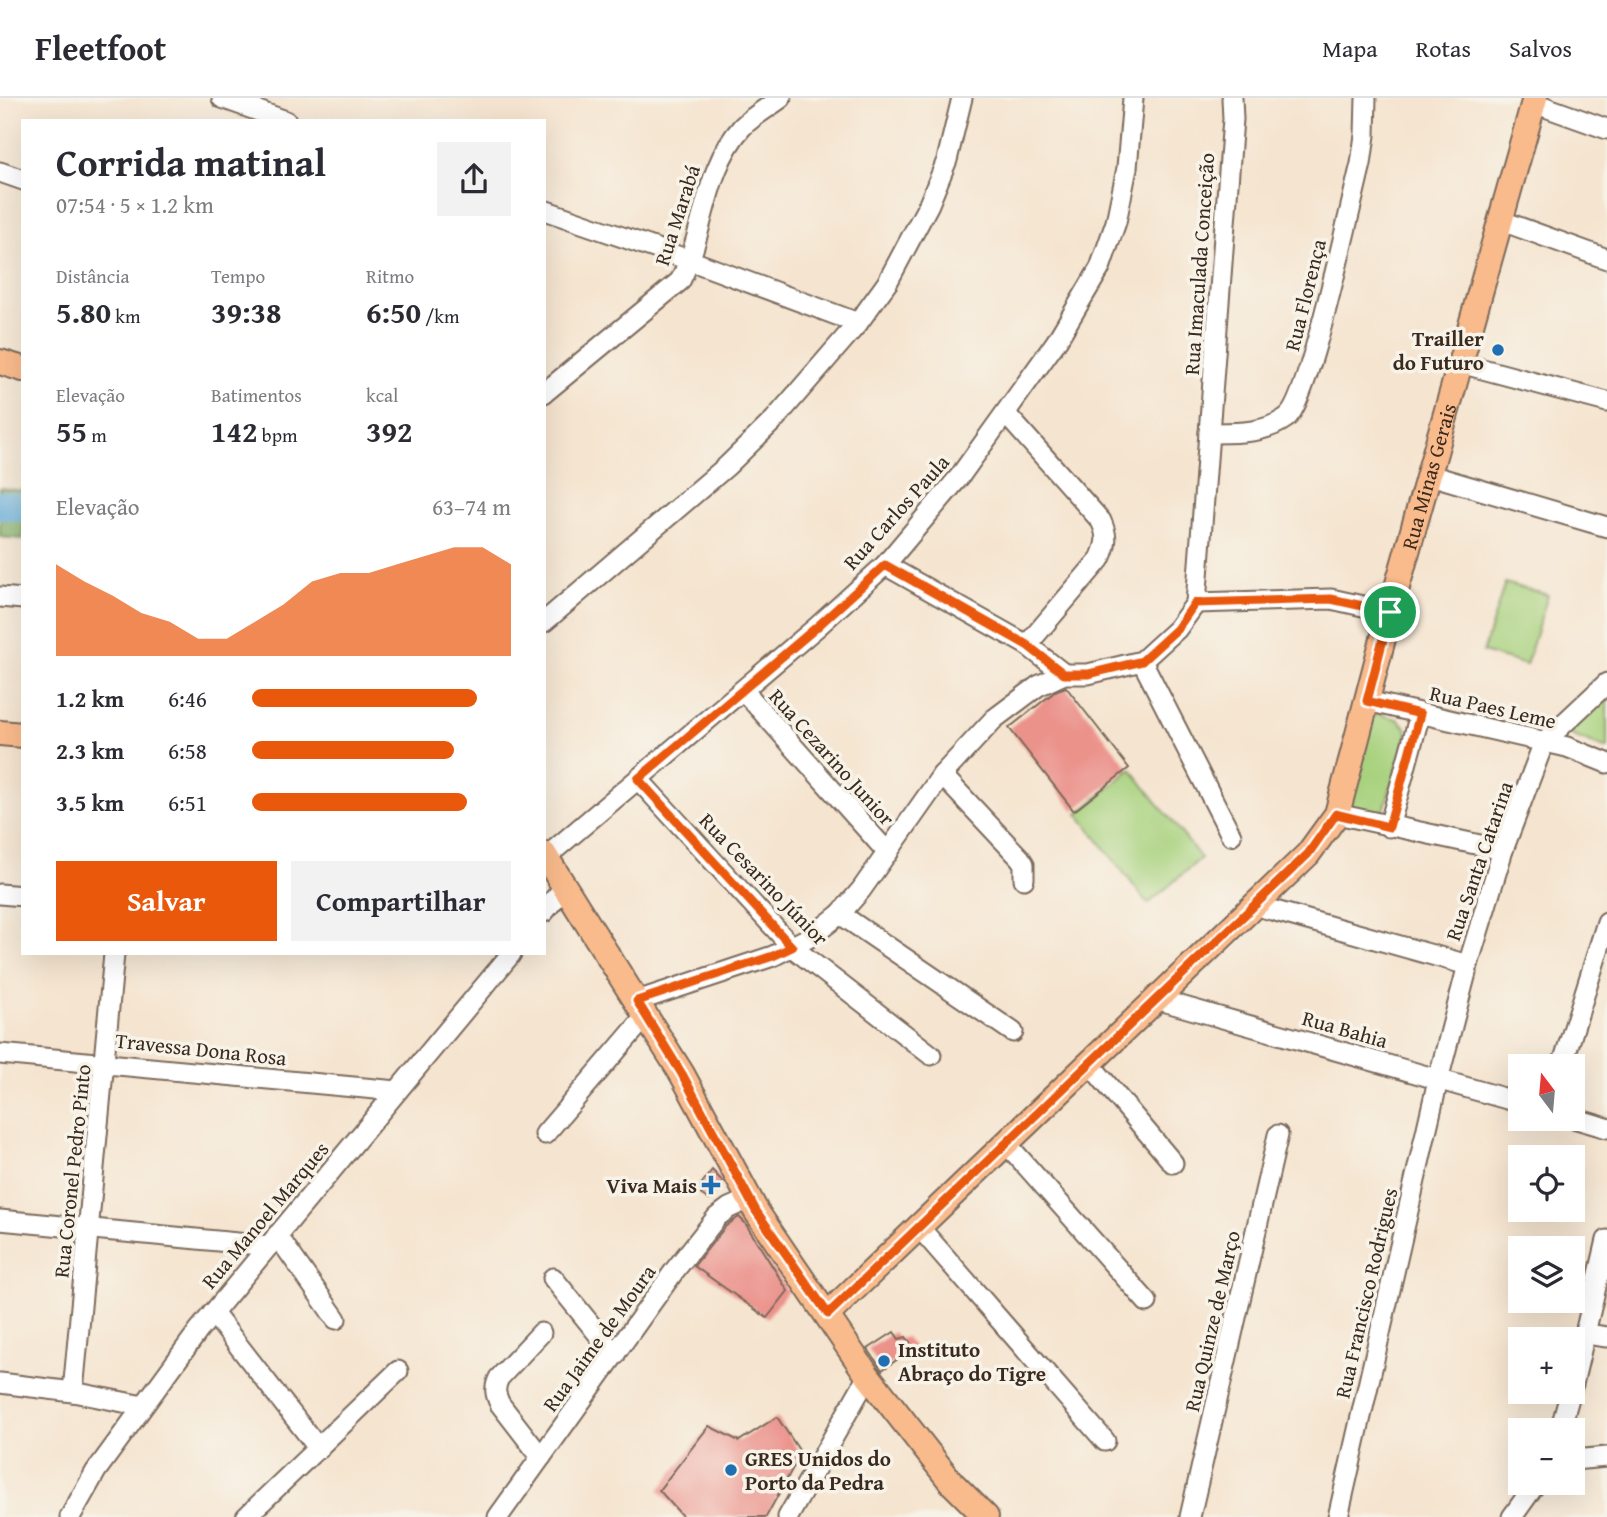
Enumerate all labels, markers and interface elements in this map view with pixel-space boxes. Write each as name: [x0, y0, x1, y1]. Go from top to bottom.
text: Fleetfoot: [35, 24, 166, 72]
text: Mapa: [1322, 31, 1378, 66]
text: Rotas: [1416, 31, 1471, 66]
text: Salvos: [1509, 31, 1572, 66]
text: Corrida matinal: [56, 134, 326, 190]
button: share: [437, 142, 511, 216]
street label: Rua Imaculada Conceição: [1176, 152, 1222, 376]
street label: Rua Marabá: [646, 161, 708, 269]
text: 07:54 · 5 × 1.2 km: [56, 188, 214, 221]
street label: Rua Florença: [1276, 236, 1334, 354]
text: Distância: [56, 262, 130, 290]
text: Tempo: [211, 262, 265, 290]
text: Ritmo: [366, 262, 414, 290]
text: 5.80: [56, 290, 111, 334]
text: 39:38: [211, 290, 282, 334]
text: 6:50: [366, 290, 421, 334]
text: km: [111, 302, 140, 330]
text: /km: [421, 302, 459, 330]
place label: Trailler do Futuro: [1393, 323, 1484, 378]
marker: Trailler do Futuro: [1490, 342, 1506, 358]
text: Elevação: [56, 381, 125, 409]
text: Batimentos: [211, 381, 302, 409]
text: kcal: [366, 381, 398, 409]
street label: Rua Minas Gerais: [1393, 400, 1464, 553]
text: 55: [56, 409, 87, 453]
text: 142: [211, 409, 258, 453]
text: 392: [366, 409, 413, 453]
text: m: [87, 421, 107, 449]
text: bpm: [258, 421, 297, 449]
street label: Rua Carlos Paula: [836, 447, 956, 577]
text: Elevação: [56, 490, 140, 523]
text: 63–74 m: [432, 490, 511, 523]
pin: [1360, 582, 1420, 642]
icon: arrive: [1371, 593, 1409, 631]
street label: Rua Paes Leme: [1427, 677, 1560, 737]
text: 1.2 km: [56, 682, 124, 715]
text: 6:46: [168, 682, 207, 715]
street label: Rua Cezarino Junior: [762, 682, 902, 833]
text: 2.3 km: [56, 734, 124, 767]
text: 6:58: [168, 734, 207, 767]
street label: Rua Santa Catarina: [1437, 777, 1521, 945]
text: 3.5 km: [56, 786, 124, 819]
text: 6:51: [168, 786, 207, 819]
street label: Rua Cesarino Júnior: [692, 806, 836, 953]
button: Salvar: [56, 861, 277, 941]
button: Compartilhar: [291, 861, 511, 941]
street label: Rua Bahia: [1299, 1002, 1391, 1056]
street label: Travessa Dona Rosa: [114, 1025, 288, 1073]
north arrow: [1508, 1054, 1586, 1130]
map controls: [1508, 1054, 1585, 1495]
street label: Rua Coronel Pedro Pinto: [45, 1063, 99, 1279]
street label: Rua Manoel Marques: [194, 1135, 336, 1295]
button: locate: [1508, 1145, 1585, 1222]
place label: Viva Mais: [606, 1170, 697, 1201]
marker: Viva Mais: [703, 1177, 719, 1193]
street label: Rua Francisco Rodrigues: [1327, 1185, 1405, 1401]
street label: Rua Quinze de Março: [1176, 1227, 1248, 1415]
button: layers: [1508, 1236, 1585, 1313]
street label: Rua Jaime de Moura: [535, 1258, 663, 1418]
button: +: [1508, 1327, 1585, 1404]
place label: Instituto Abraço do Tigre: [898, 1334, 1046, 1389]
marker: Instituto Abraço do Tigre: [876, 1353, 892, 1369]
button: −: [1508, 1418, 1585, 1495]
place label: GRES Unidos do Porto da Pedra: [745, 1443, 891, 1498]
marker: GRES Unidos do Porto da Pedra: [723, 1462, 739, 1478]

